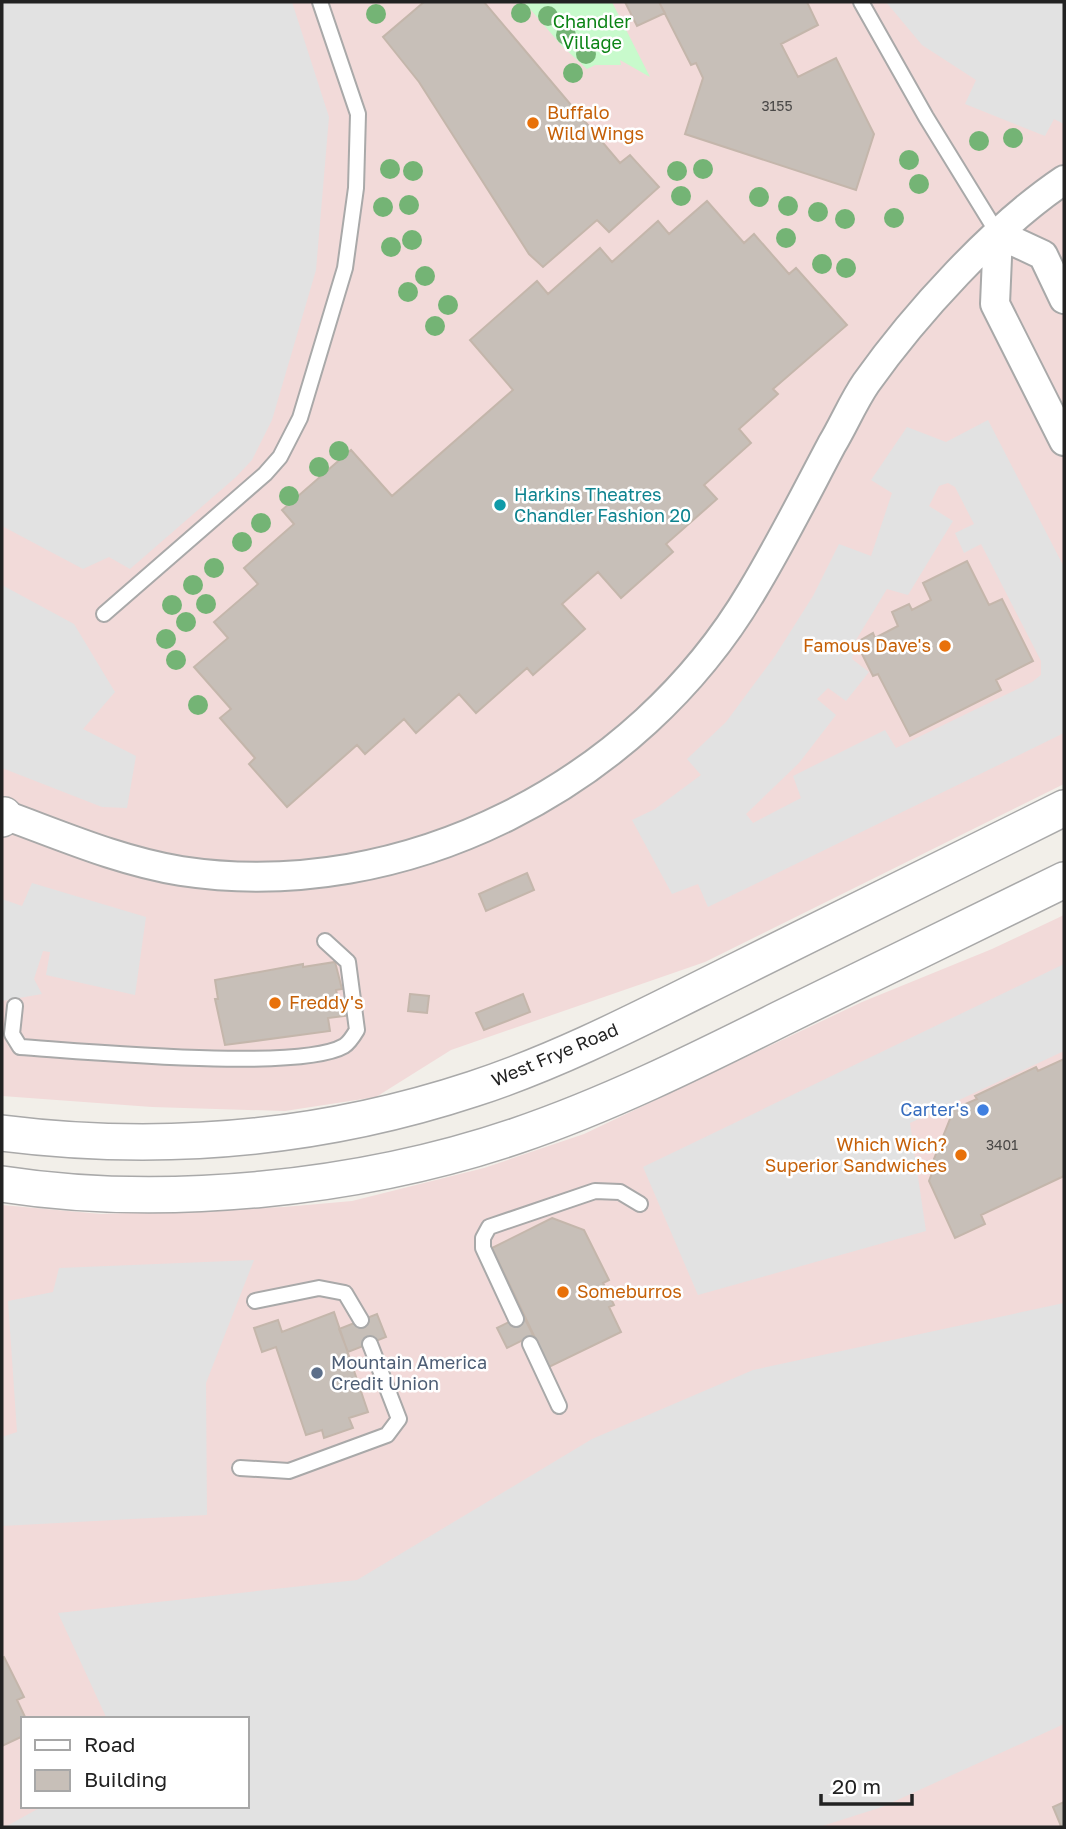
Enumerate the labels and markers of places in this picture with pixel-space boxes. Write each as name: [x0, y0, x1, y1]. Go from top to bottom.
place label: Buffalo Wild Wings: [547, 101, 644, 144]
marker: Buffalo Wild Wings: [525, 115, 541, 131]
place label: Harkins Theatres Chandler Fashion 20: [514, 483, 691, 526]
marker: Harkins Theatres Chandler Fashion 20: [492, 497, 508, 513]
place label: Famous Dave's: [803, 634, 931, 656]
marker: Famous Dave's: [937, 638, 953, 654]
place label: Freddy's: [289, 991, 363, 1013]
marker: Freddy's: [267, 995, 283, 1011]
place label: Carter's: [900, 1098, 969, 1120]
marker: Carter's: [975, 1102, 991, 1118]
place label: Which Wich? Superior Sandwiches: [765, 1133, 947, 1176]
marker: Which Wich? Superior Sandwiches: [953, 1147, 969, 1163]
place label: Someburros: [577, 1280, 682, 1302]
marker: Someburros: [555, 1284, 571, 1300]
place label: Mountain America Credit Union: [331, 1351, 487, 1394]
marker: Mountain America Credit Union: [309, 1365, 325, 1381]

